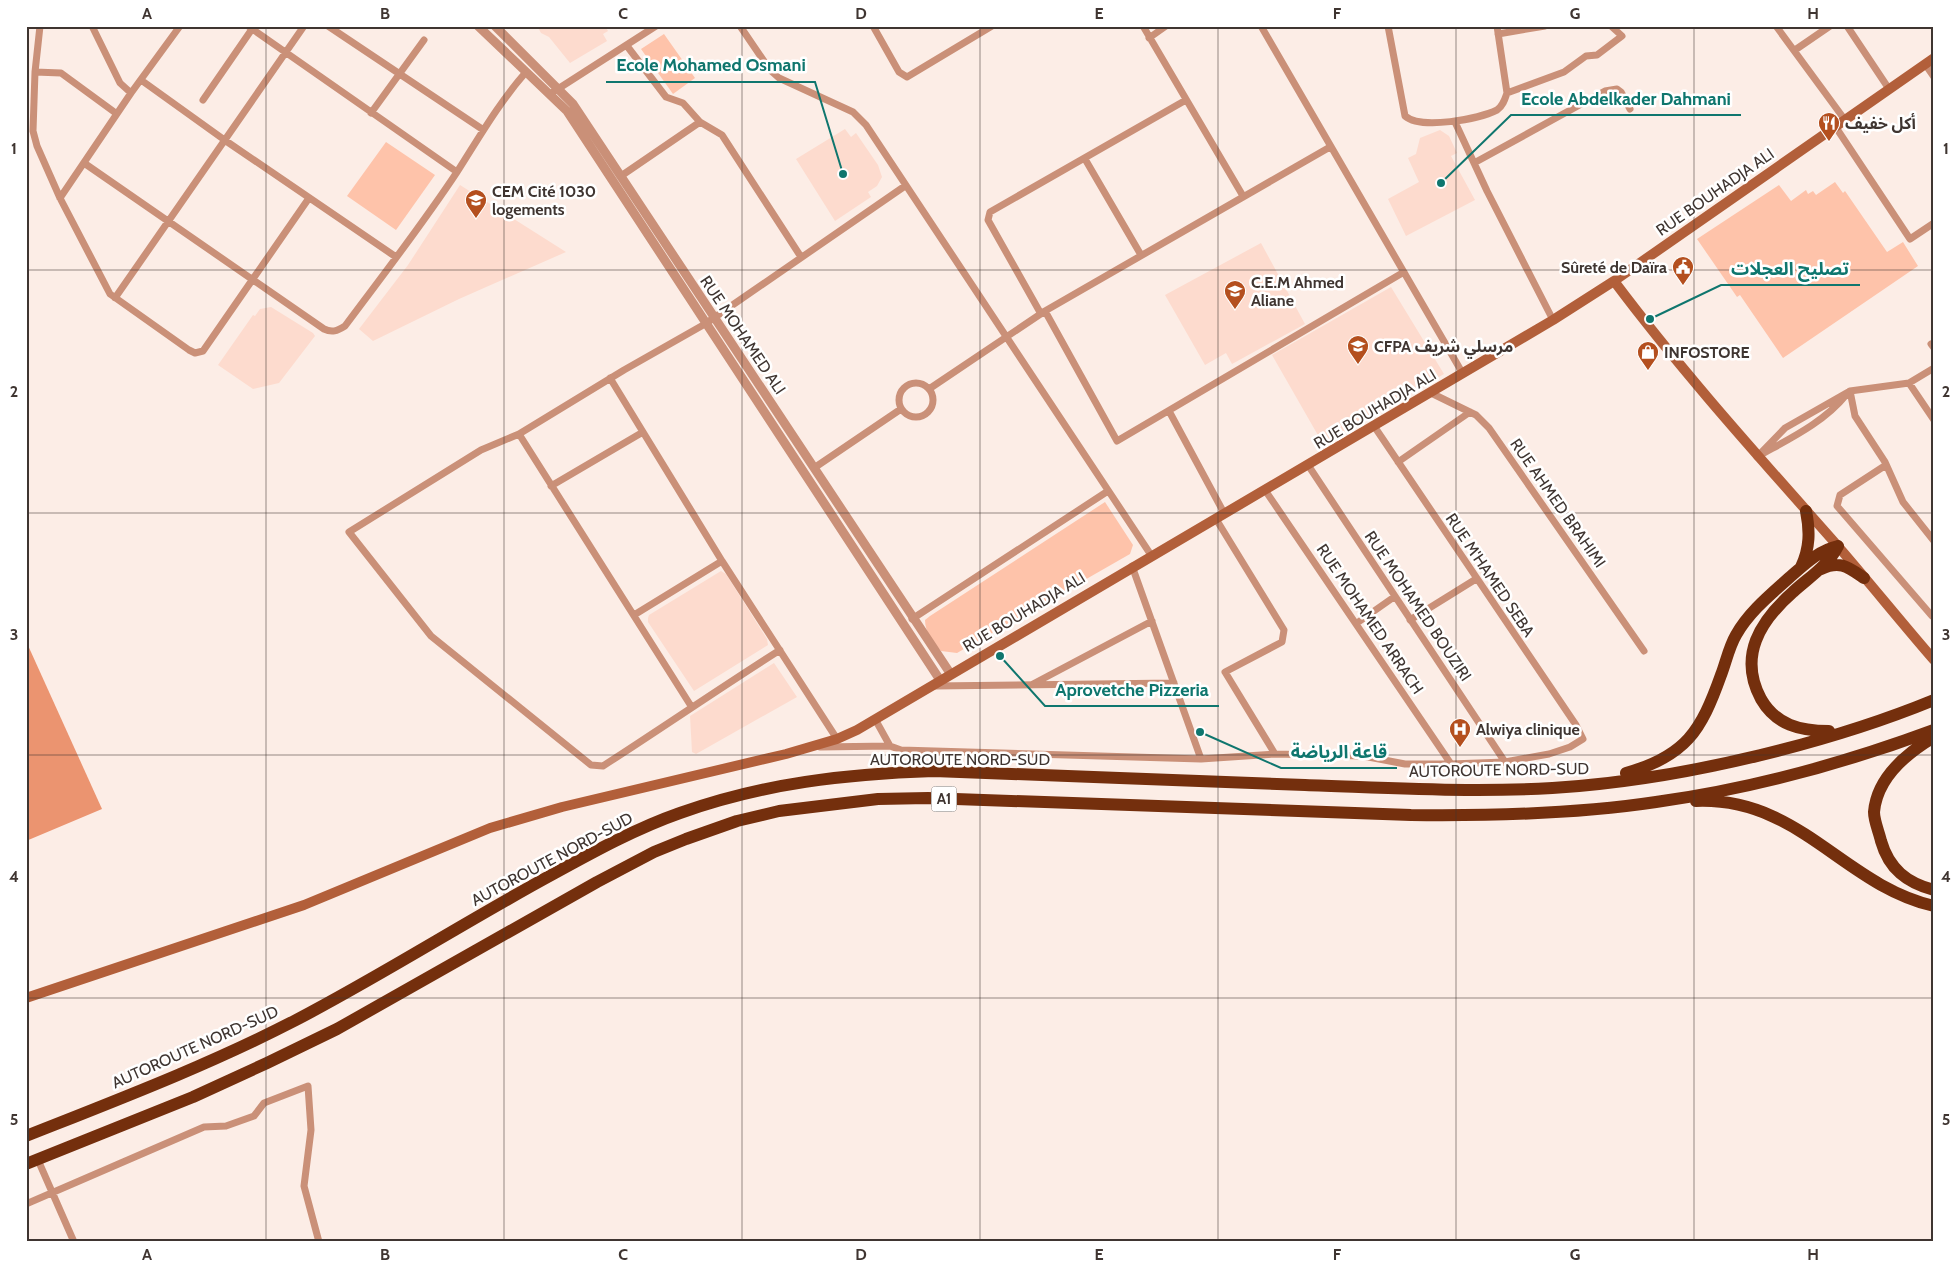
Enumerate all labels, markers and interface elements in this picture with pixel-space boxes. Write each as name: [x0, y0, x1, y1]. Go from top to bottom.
text: A: [142, 4, 152, 23]
text: B: [380, 4, 390, 23]
text: C: [618, 4, 628, 23]
text: D: [855, 4, 867, 23]
text: E: [1094, 4, 1104, 23]
text: F: [1333, 4, 1342, 23]
text: G: [1570, 4, 1580, 23]
text: H: [1807, 4, 1819, 23]
callout: Ecole Mohamed Osmani: [606, 49, 815, 82]
text: Ecole Mohamed Osmani: [616, 54, 806, 76]
callout: Ecole Abdelkader Dahmani: [1511, 82, 1741, 115]
text: Ecole Abdelkader Dahmani: [1521, 88, 1731, 110]
restaurant icon: أكل خفيف: [1817, 111, 1841, 142]
place label: أكل خفيف: [1845, 113, 1916, 133]
text: 1: [11, 139, 17, 158]
text: 1: [1943, 139, 1949, 158]
street label: RUE BOUHADJA ALI: [1652, 144, 1778, 240]
place label: CEM Cité 1030 logements: [492, 182, 596, 219]
school or university icon: CEM Cité 1030 logements: [464, 188, 488, 219]
callout: تصليح العجلات: [1721, 252, 1860, 285]
public building icon: Sûreté de Daïra: [1671, 255, 1695, 286]
place label: Sûreté de Daïra: [1561, 258, 1667, 277]
text: تصليح العجلات: [1731, 258, 1850, 282]
street label: RUE MOHAMED ALI: [696, 272, 790, 398]
place label: C.E.M Ahmed Aliane: [1251, 273, 1344, 310]
school or university icon: C.E.M Ahmed Aliane: [1223, 279, 1247, 310]
school or university icon: CFPA مرسلي شريف: [1346, 334, 1370, 365]
place label: CFPA مرسلي شريف: [1374, 337, 1513, 359]
shop icon: INFOSTORE: [1636, 340, 1660, 371]
place label: INFOSTORE: [1664, 343, 1750, 362]
street label: RUE BOUHADJA ALI: [1310, 365, 1440, 453]
text: 2: [10, 382, 18, 401]
text: 2: [1942, 382, 1950, 401]
street label: RUE AHMED BRAHIMI: [1506, 435, 1610, 571]
street label: RUE M'HAMED SEBA: [1442, 510, 1538, 641]
street label: RUE MOHAMED BOUZIRI: [1361, 527, 1475, 685]
street label: RUE MOHAMED ARRACH: [1313, 540, 1427, 698]
street label: RUE BOUHADJA ALI: [959, 568, 1089, 656]
text: 3: [10, 625, 18, 644]
text: 3: [1942, 625, 1950, 644]
callout: Aprovetche Pizzeria: [1045, 673, 1219, 706]
text: Aprovetche Pizzeria: [1055, 679, 1209, 701]
hospital icon: Alwiya clinique: [1448, 717, 1472, 748]
place label: Alwiya clinique: [1476, 720, 1580, 739]
callout: قاعة الرياضة: [1281, 735, 1397, 768]
text: قاعة الرياضة: [1291, 741, 1387, 763]
street label: AUTOROUTE NORD-SUD: [870, 750, 1050, 769]
street label: AUTOROUTE NORD-SUD: [1409, 759, 1589, 781]
road number: A1: [932, 786, 956, 812]
street label: AUTOROUTE NORD-SUD: [468, 808, 636, 910]
text: 4: [9, 867, 19, 886]
text: 4: [1941, 867, 1951, 886]
street label: AUTOROUTE NORD-SUD: [109, 1002, 281, 1092]
text: 5: [10, 1110, 18, 1129]
text: 5: [1942, 1110, 1950, 1129]
text: A: [142, 1245, 152, 1264]
text: B: [380, 1245, 390, 1264]
text: C: [618, 1245, 628, 1264]
text: D: [855, 1245, 867, 1264]
text: E: [1094, 1245, 1104, 1264]
text: F: [1333, 1245, 1342, 1264]
text: G: [1570, 1245, 1580, 1264]
text: H: [1807, 1245, 1819, 1264]

